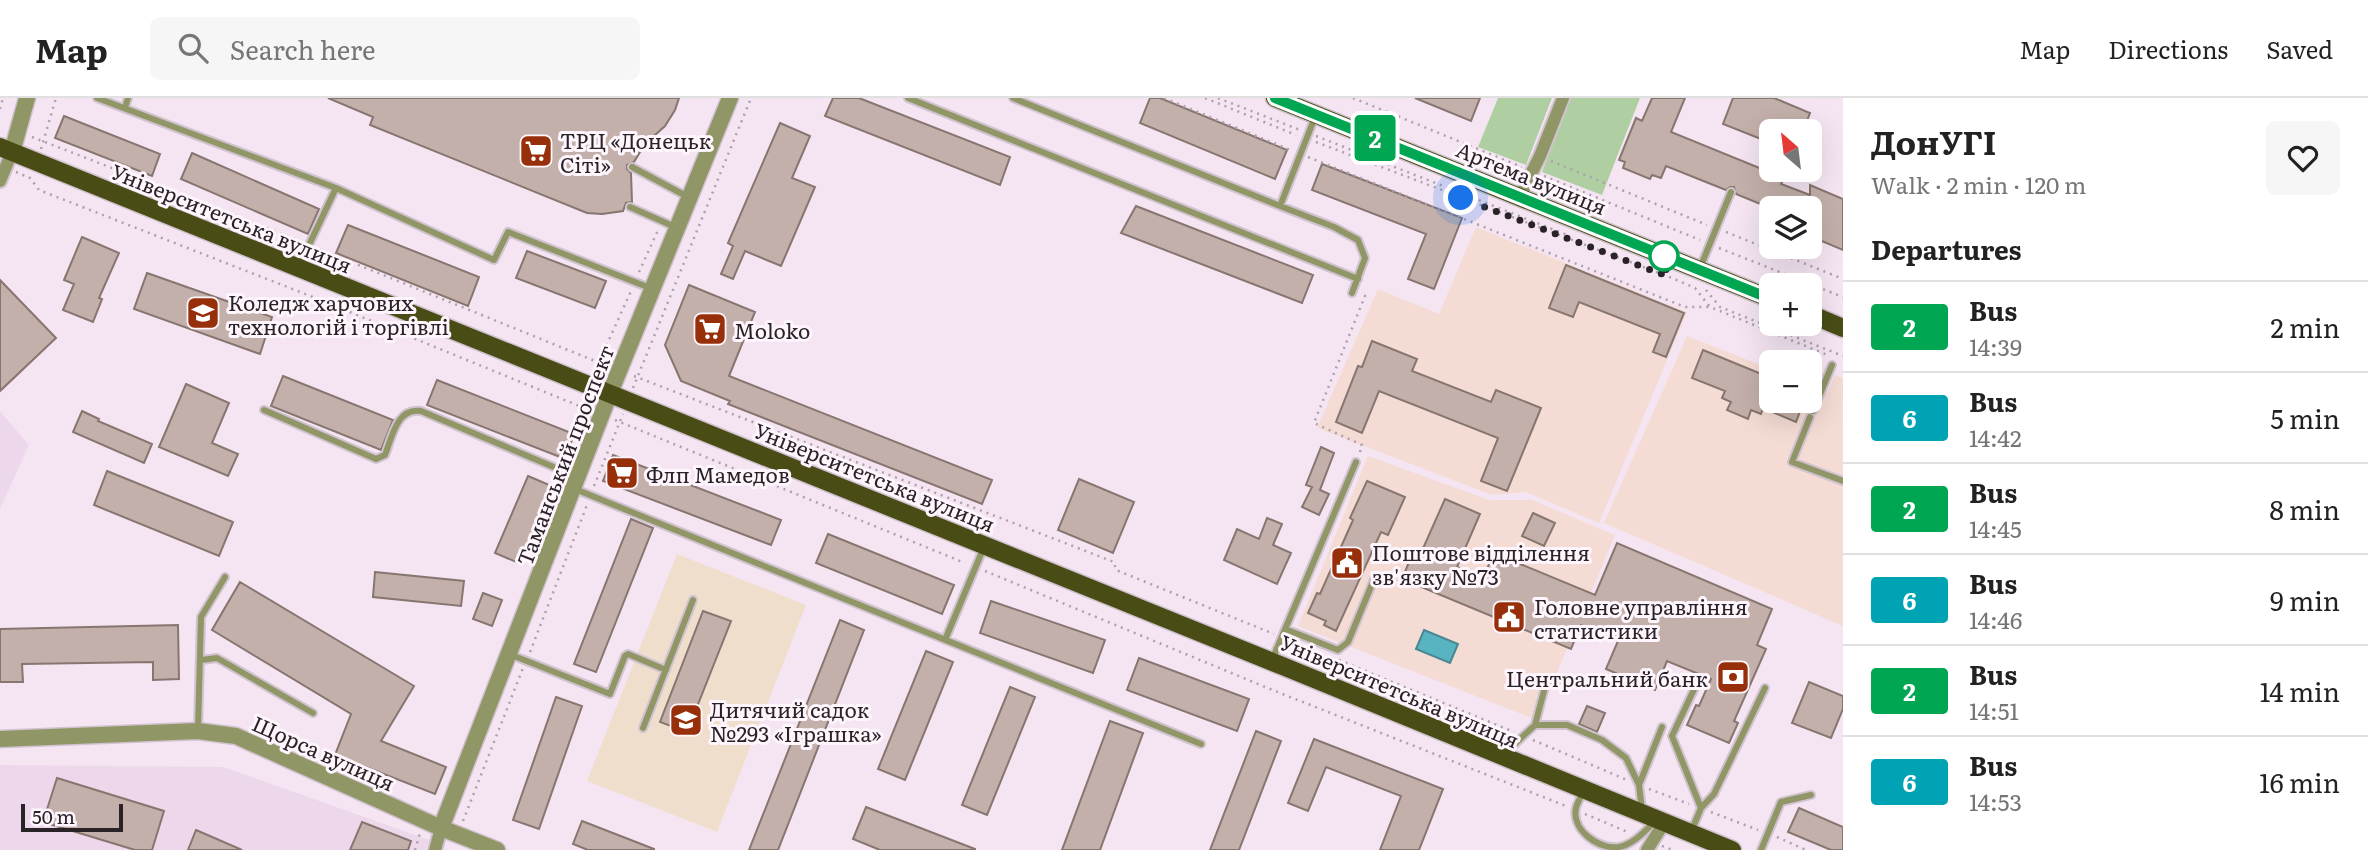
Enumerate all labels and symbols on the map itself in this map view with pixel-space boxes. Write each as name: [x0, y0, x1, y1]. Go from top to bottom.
line badge: 2: [1352, 115, 1398, 161]
north arrow: [1759, 119, 1822, 182]
place label: ТРЦ «Донецьк Сіті»: [560, 124, 712, 179]
supermarket icon: ТРЦ «Донецьк Сіті»: [517, 132, 555, 170]
street label: Артема вулиця: [1452, 133, 1612, 221]
street label: Університетська вулиця: [107, 154, 357, 280]
your location: [1443, 180, 1478, 215]
unlabelled marker: [1649, 241, 1679, 271]
place label: Коледж харчових технологій і торгівлі: [228, 286, 449, 341]
school or university icon: Коледж харчових технологій і торгівлі: [184, 294, 222, 332]
supermarket icon: Moloko: [691, 310, 729, 348]
place label: Moloko: [734, 314, 810, 345]
street label: Таманський проспект: [508, 340, 620, 570]
street label: Університетська вулиця: [750, 413, 1000, 539]
supermarket icon: Флп Мамедов: [603, 454, 641, 492]
place label: Флп Мамедов: [646, 458, 790, 489]
place label: Поштове відділення зв'язку №73: [1372, 536, 1590, 591]
public building icon: Поштове відділення зв'язку №73: [1328, 544, 1366, 582]
place label: Головне управління статистики: [1534, 590, 1748, 645]
public building icon: Головне управління статистики: [1490, 598, 1528, 636]
street label: Університетська вулиця: [1276, 625, 1524, 755]
bank icon: Центральний банк: [1714, 658, 1752, 696]
place label: Центральний банк: [1506, 662, 1709, 693]
place label: Дитячий садок №293 «Іграшка»: [710, 693, 882, 748]
school or university icon: Дитячий садок №293 «Іграшка»: [667, 701, 705, 739]
street label: Щорса вулиця: [248, 707, 400, 797]
scale bar: [21, 801, 122, 833]

